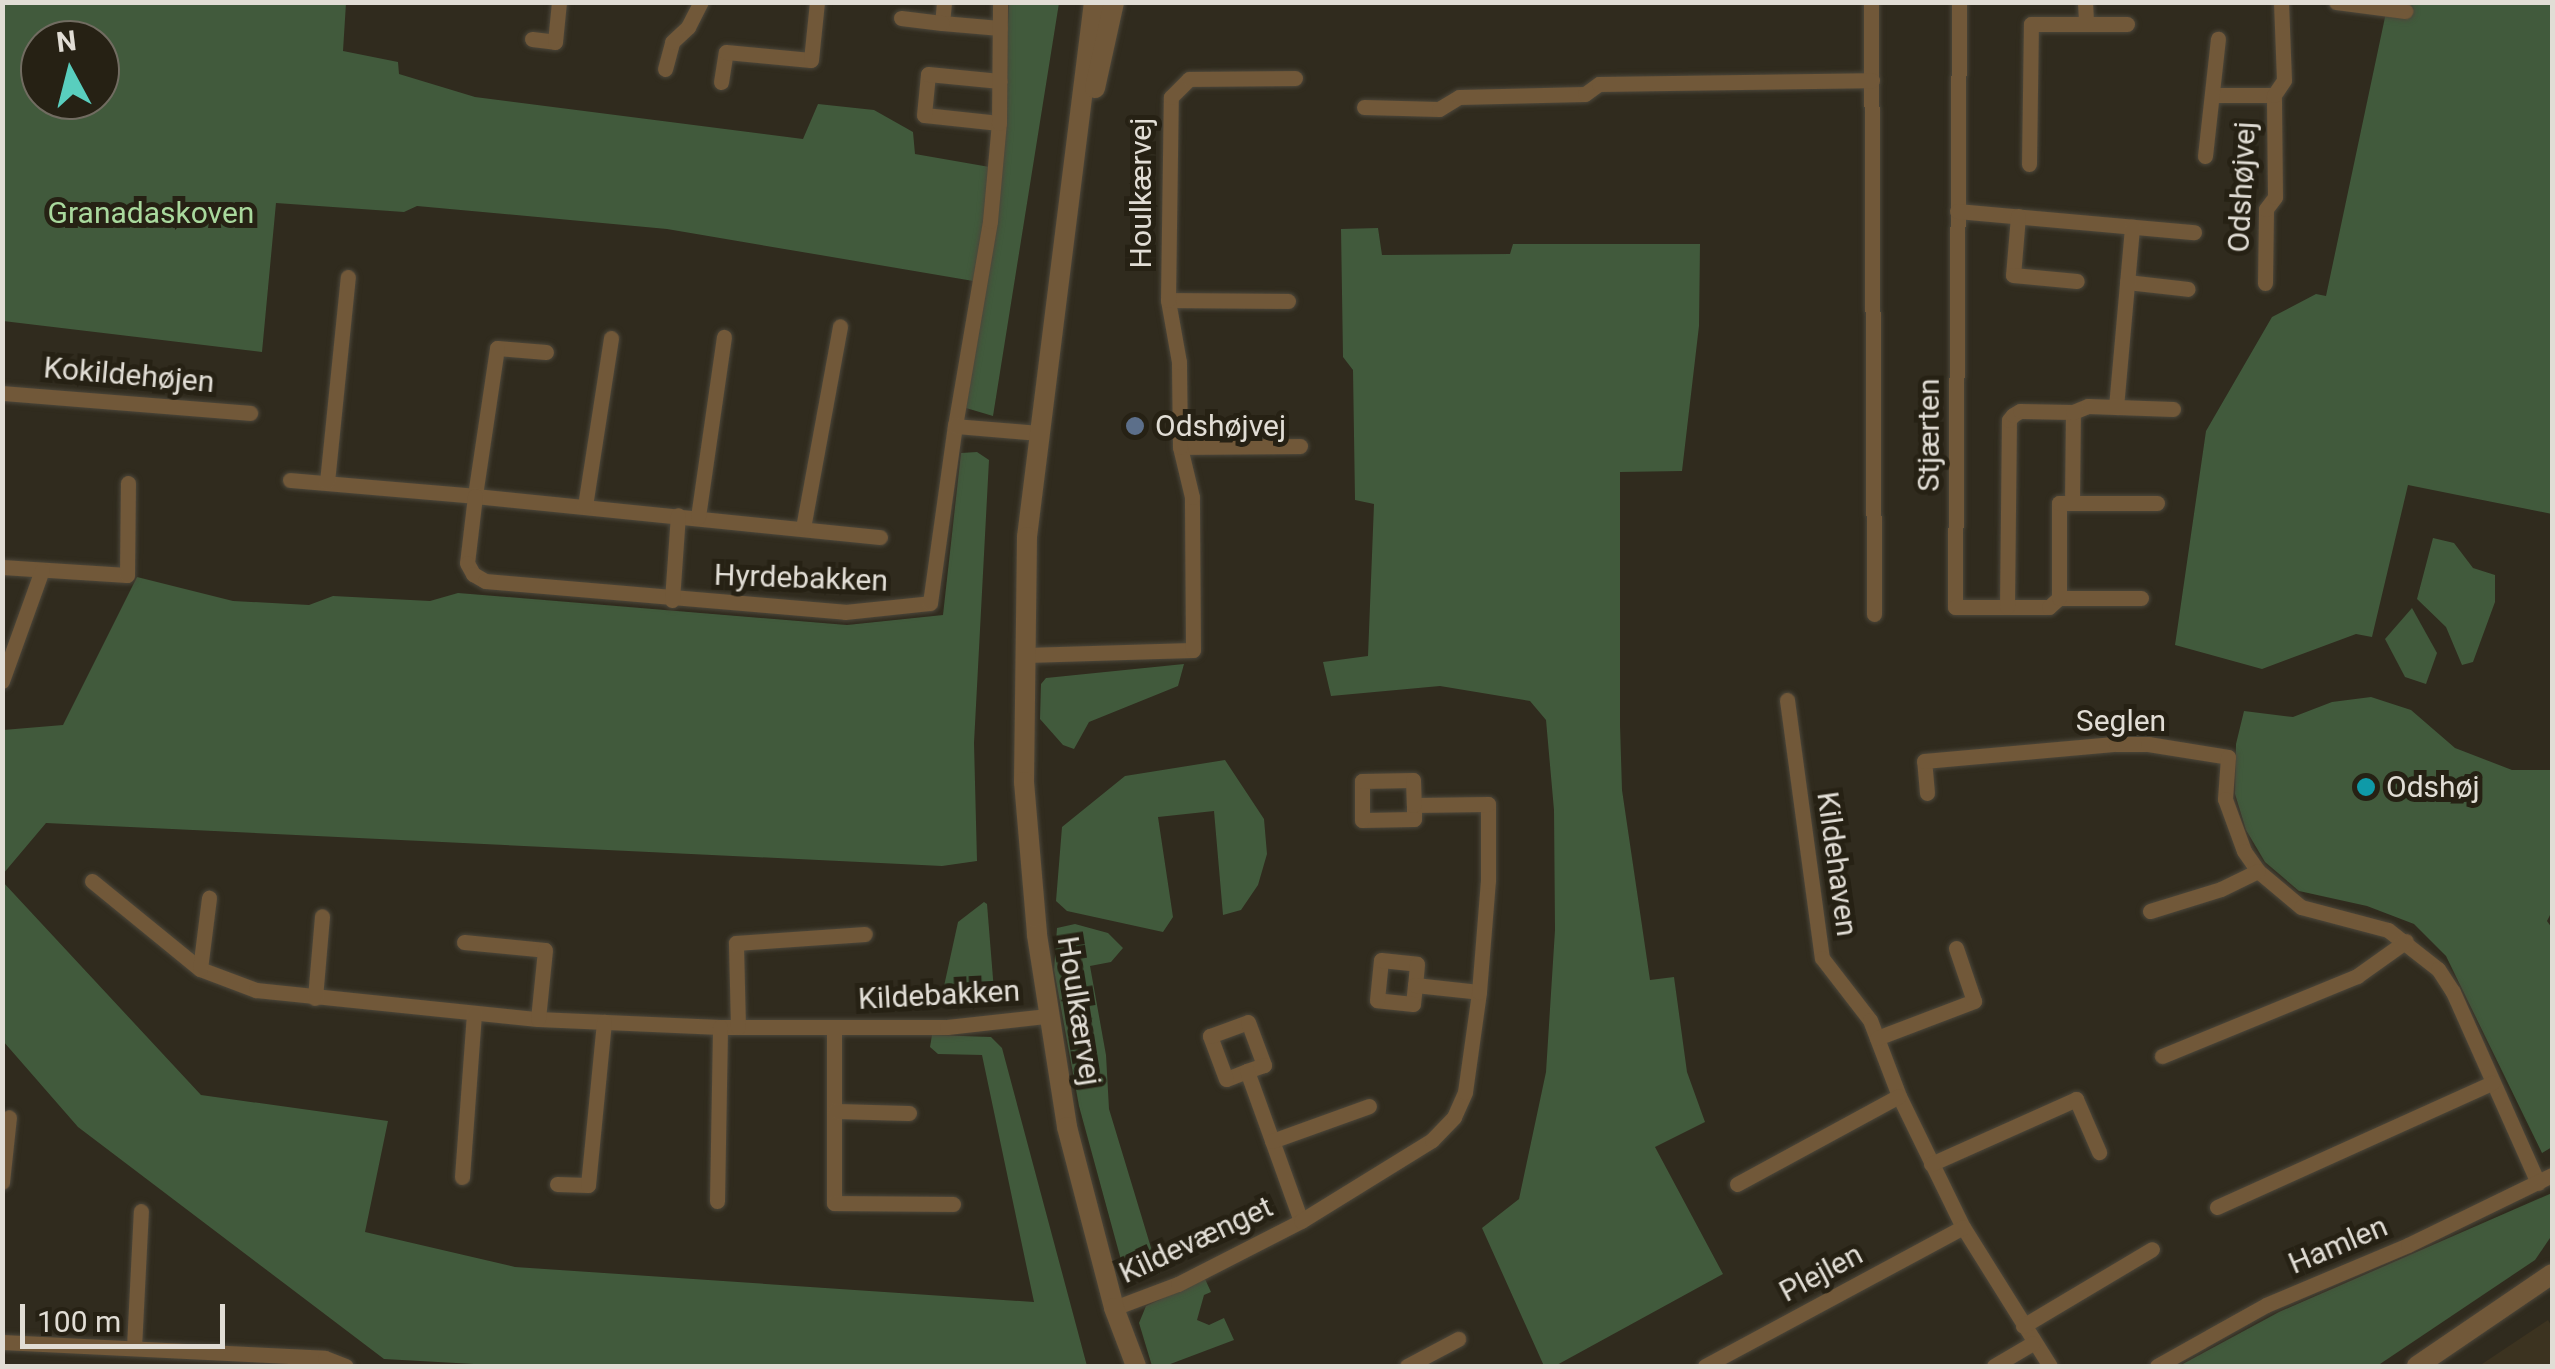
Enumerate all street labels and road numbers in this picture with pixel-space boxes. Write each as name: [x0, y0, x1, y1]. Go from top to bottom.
street label: Houlkærvej: [1123, 118, 1159, 268]
street label: Odshøjvej: [2221, 121, 2263, 253]
street label: Kokildehøjen: [42, 350, 216, 400]
street label: Stjærten: [1911, 378, 1947, 492]
street label: Hyrdebakken: [713, 557, 889, 599]
street label: Seglen: [2076, 703, 2166, 739]
street label: Kildehaven: [1809, 789, 1865, 939]
street label: Houlkærvej: [1049, 934, 1109, 1088]
street label: Kildebakken: [857, 973, 1021, 1017]
street label: Kildevænget: [1114, 1189, 1278, 1291]
street label: Hamlen: [2283, 1208, 2393, 1282]
street label: Plejlen: [1773, 1236, 1869, 1310]

